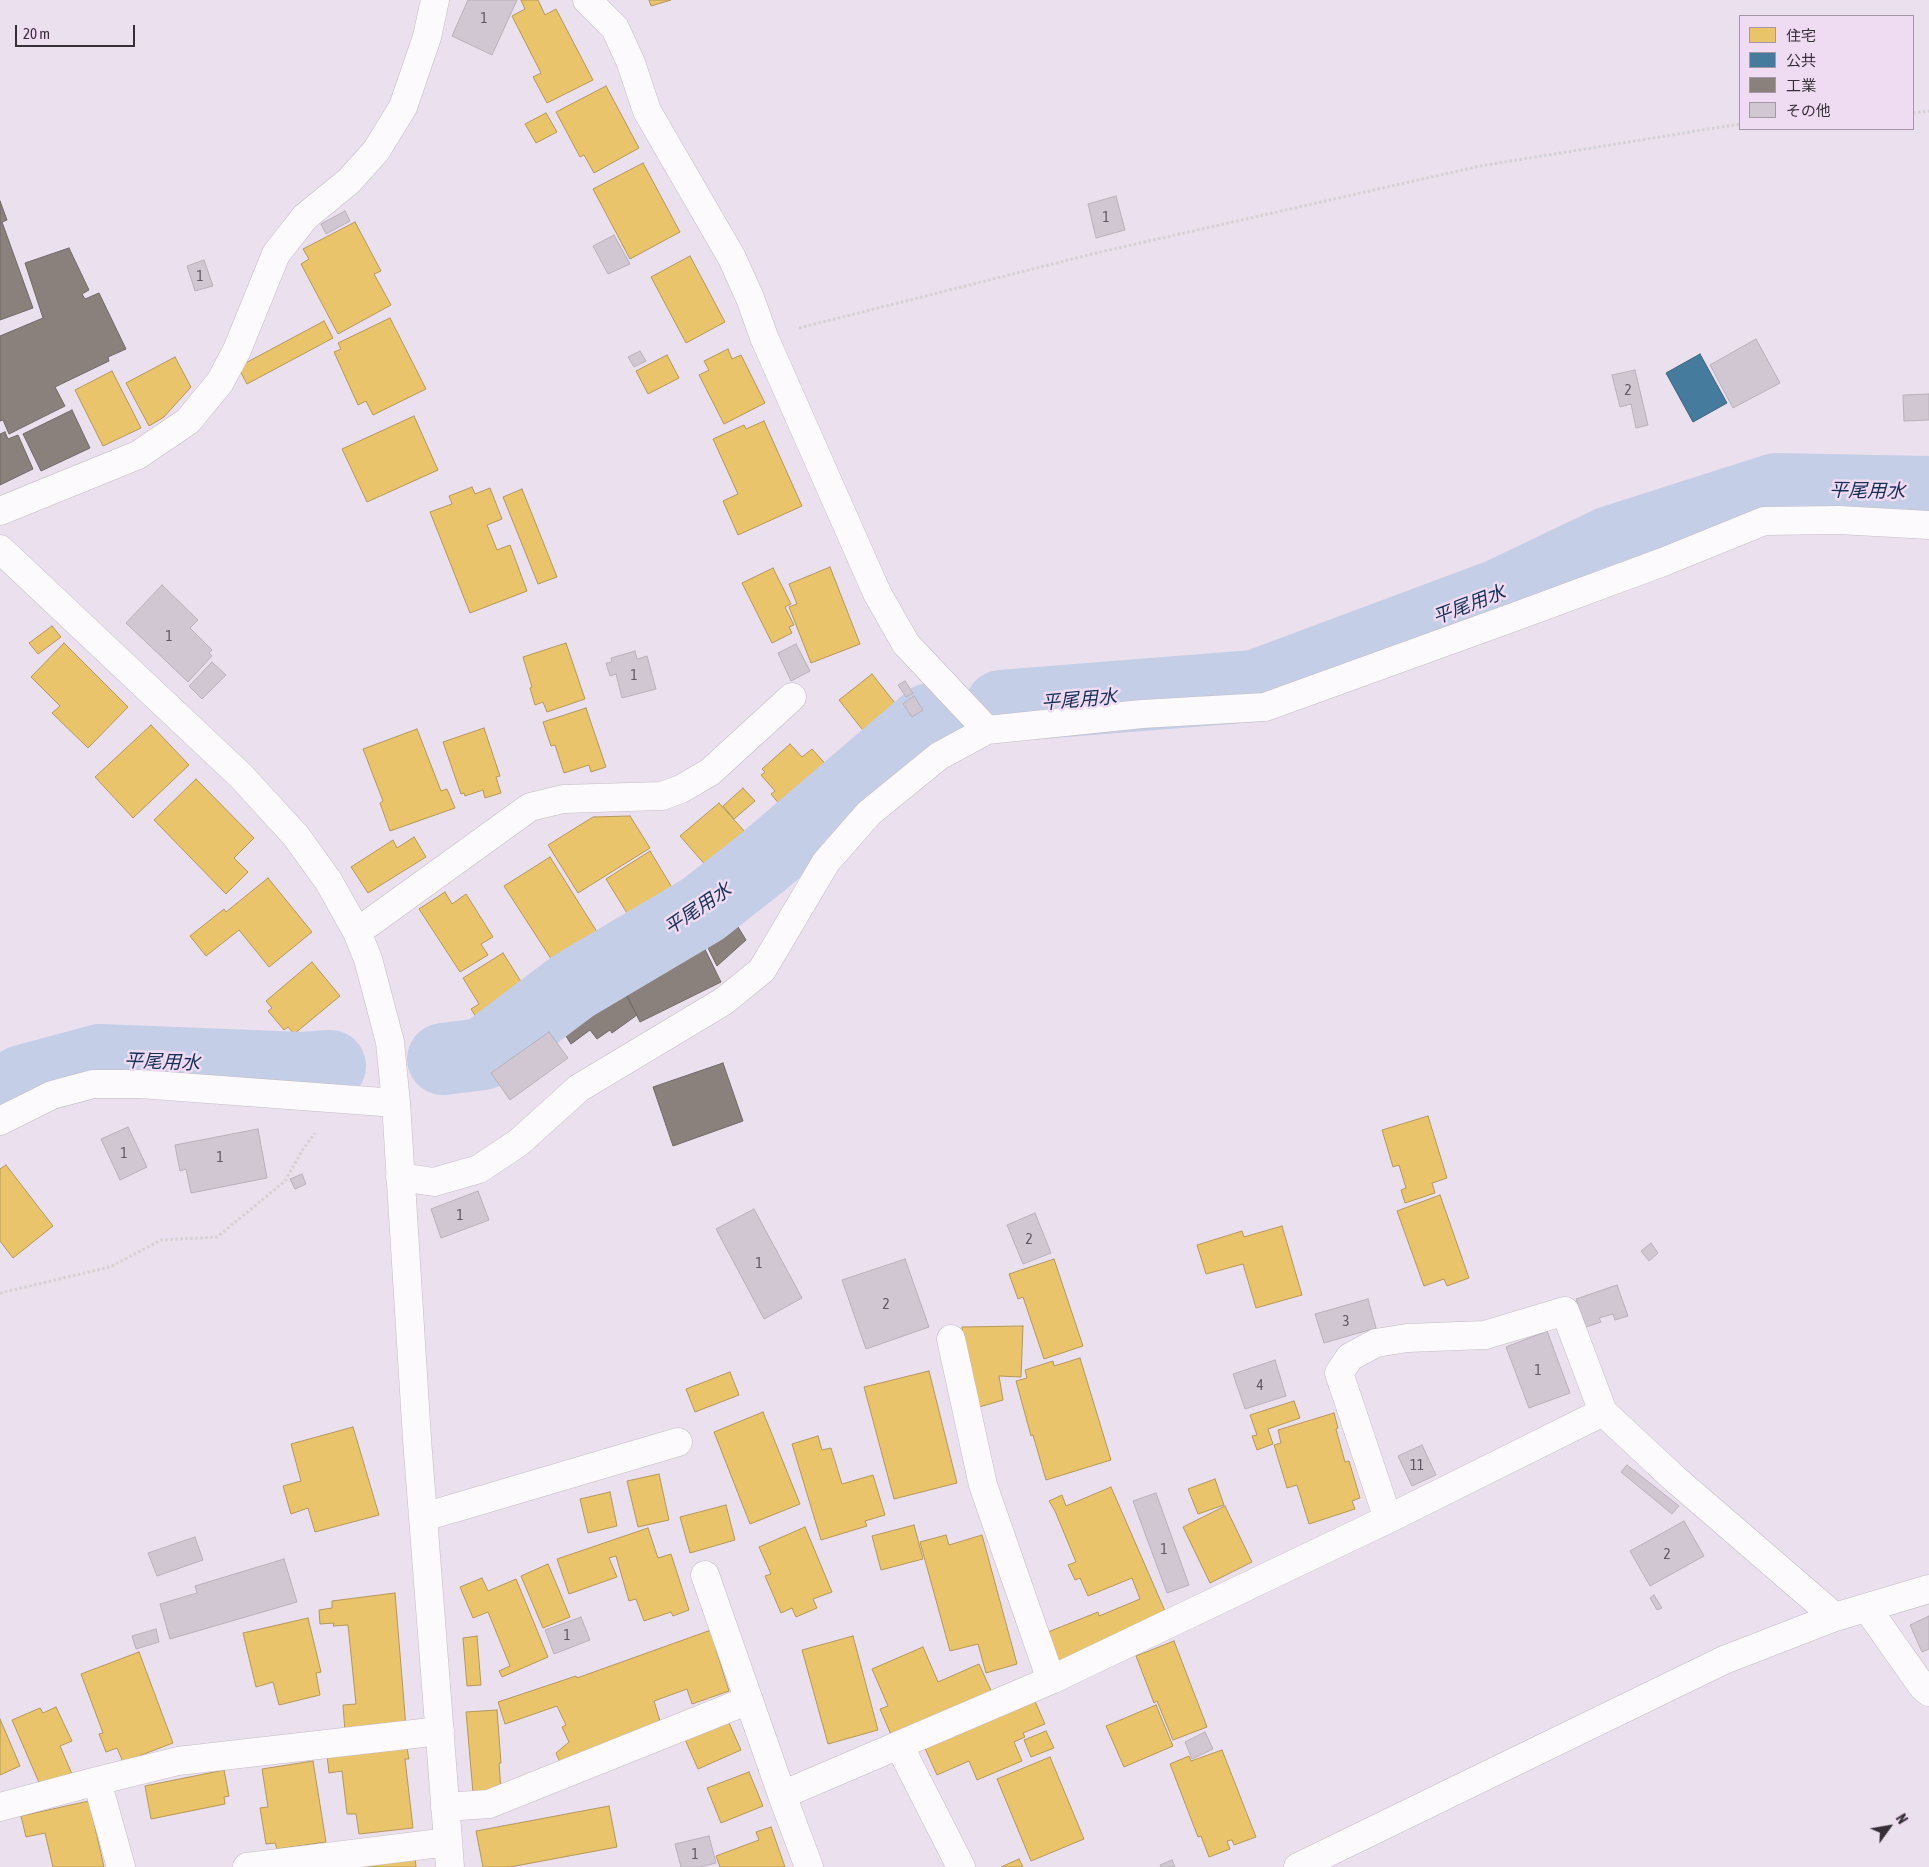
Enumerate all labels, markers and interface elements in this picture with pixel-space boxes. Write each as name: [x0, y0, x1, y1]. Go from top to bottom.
house number: 1: [480, 9, 488, 27]
scale bar: [18, 15, 138, 47]
legend: [1739, 15, 1914, 130]
text: 20 m: [23, 25, 50, 42]
text: 住宅: [1786, 27, 1816, 44]
text: 公共: [1786, 52, 1816, 69]
text: 工業: [1786, 77, 1816, 94]
text: その他: [1786, 102, 1831, 119]
house number: 1: [1102, 208, 1110, 226]
house number: 1: [196, 267, 204, 285]
house number: 2: [1624, 381, 1632, 399]
water label: 平尾用水: [1829, 479, 1905, 503]
water label: 平尾用水: [1429, 581, 1509, 629]
house number: 1: [165, 627, 173, 645]
house number: 1: [630, 666, 638, 684]
water label: 平尾用水: [1040, 685, 1118, 715]
water label: 平尾用水: [660, 878, 736, 940]
water label: 平尾用水: [124, 1049, 200, 1075]
house number: 1: [120, 1144, 128, 1162]
house number: 1: [216, 1148, 224, 1166]
house number: 1: [456, 1206, 464, 1224]
house number: 2: [1025, 1230, 1033, 1248]
house number: 1: [755, 1254, 763, 1272]
house number: 2: [882, 1295, 890, 1313]
house number: 3: [1342, 1312, 1350, 1330]
house number: 1: [1534, 1361, 1542, 1379]
house number: 4: [1256, 1376, 1264, 1394]
house number: 11: [1410, 1456, 1424, 1474]
house number: 1: [1160, 1540, 1168, 1558]
house number: 2: [1663, 1545, 1671, 1563]
house number: 1: [563, 1626, 571, 1644]
north arrow: [1864, 1802, 1914, 1852]
text: N: [1893, 1811, 1911, 1827]
house number: 1: [691, 1845, 699, 1863]

